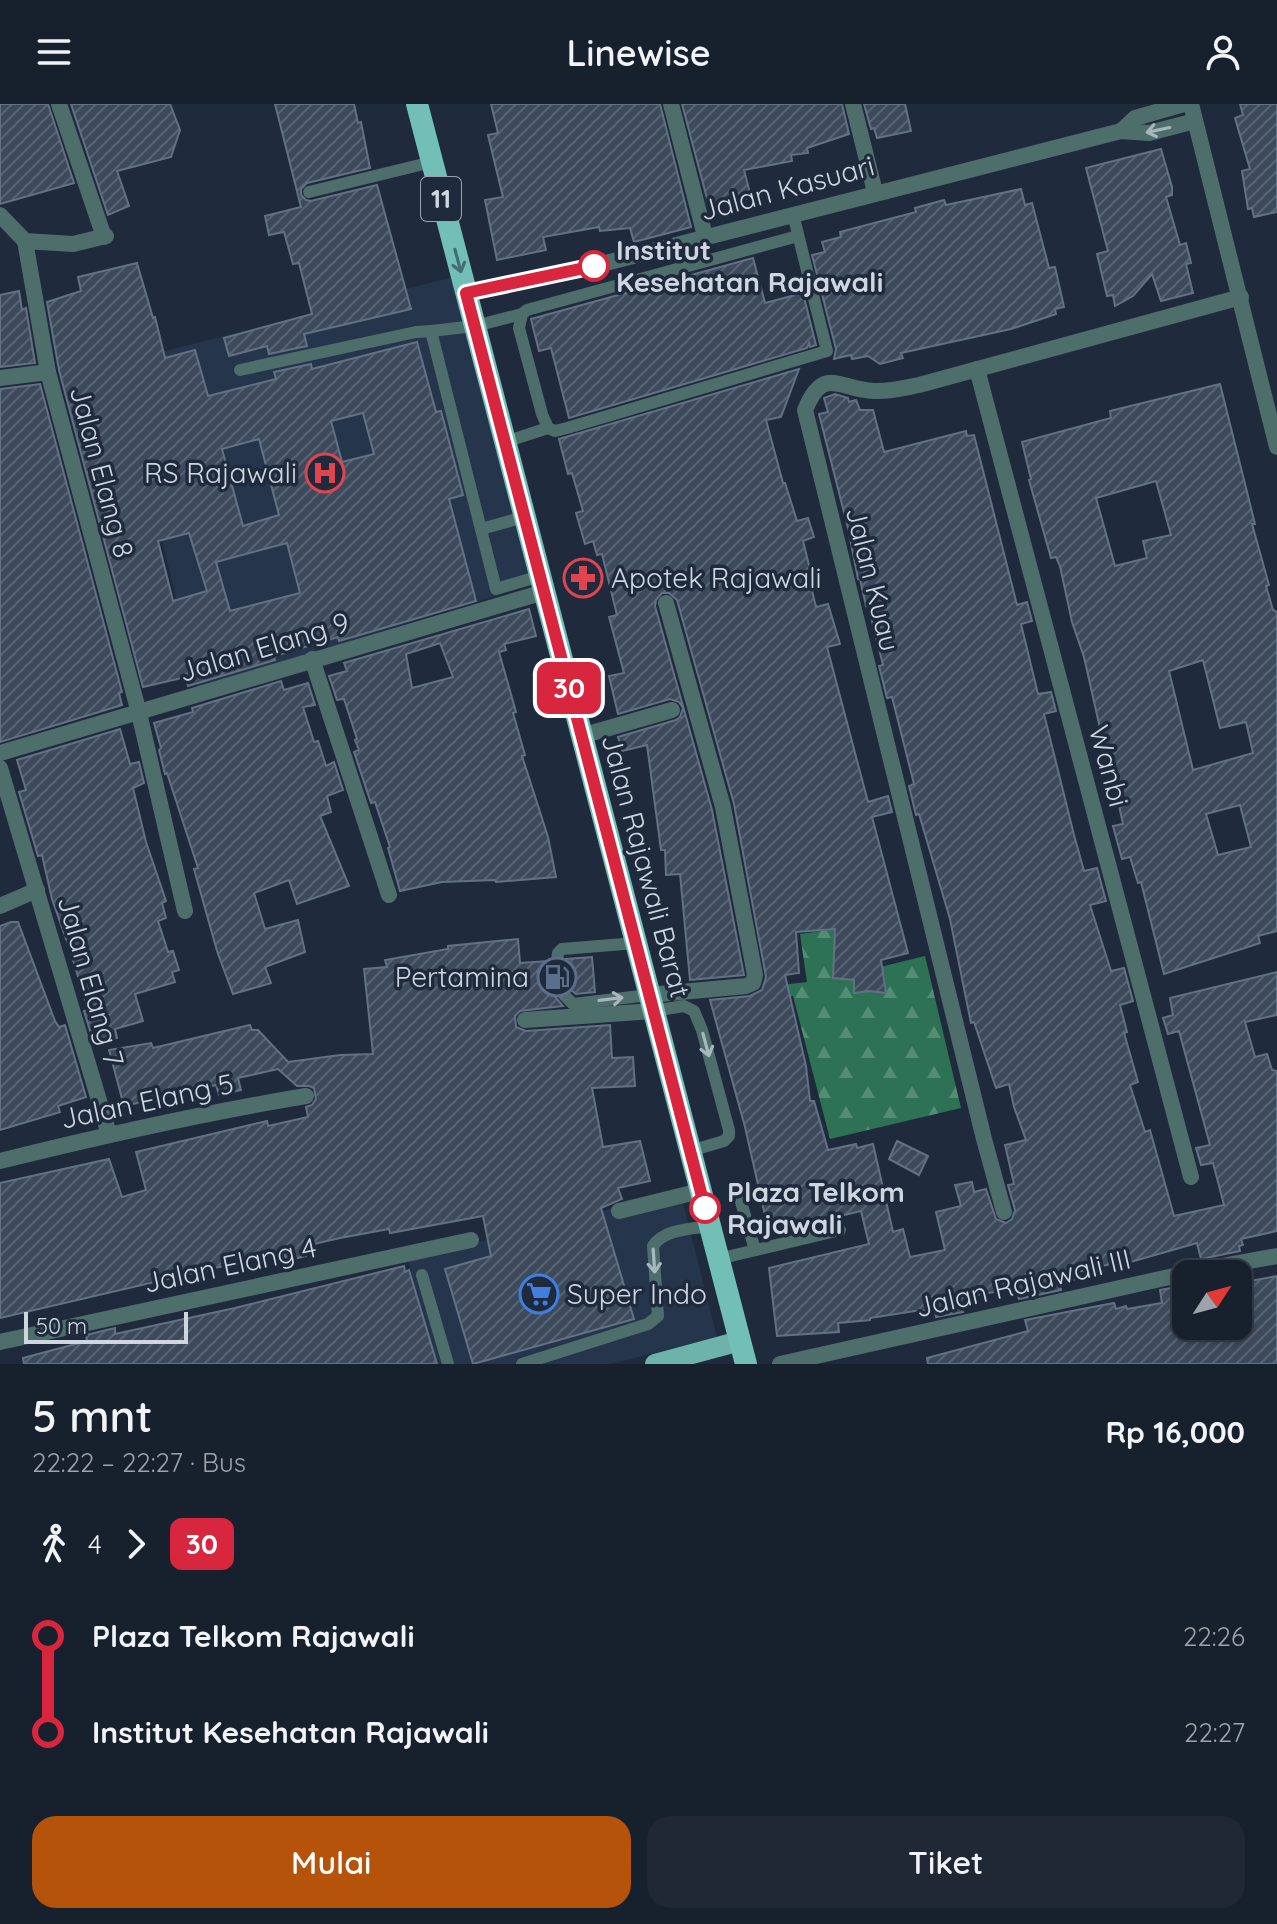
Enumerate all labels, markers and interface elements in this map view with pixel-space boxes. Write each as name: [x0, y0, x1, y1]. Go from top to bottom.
icon: menu: [32, 30, 76, 74]
text: Linewise: [566, 30, 711, 75]
icon: person: [1201, 30, 1245, 74]
one-way arrow: [1146, 123, 1172, 138]
street label: Jalan Kasuari: [696, 147, 878, 228]
road number: 11: [421, 177, 461, 221]
place label: Institut Kesehatan Rajawali: [616, 232, 883, 299]
one-way arrow: [451, 247, 466, 273]
marker: Institut Kesehatan Rajawali: [579, 251, 609, 281]
street label: Jalan Elang 8: [63, 382, 142, 561]
hospital icon: RS Rajawali: [304, 452, 346, 494]
place label: RS Rajawali: [144, 455, 297, 490]
street label: Jalan Kuau: [839, 503, 908, 655]
pharmacy icon: Apotek Rajawali: [562, 557, 604, 599]
place label: Apotek Rajawali: [611, 560, 822, 595]
street label: Jalan Elang 9: [174, 604, 353, 689]
line badge: 30: [533, 662, 605, 714]
text: 30: [553, 670, 585, 705]
street label: Wanbi: [1082, 721, 1137, 810]
street label: Jalan Rajawali Barat: [595, 731, 698, 1001]
street label: Jalan Elang 7: [51, 892, 132, 1070]
fuel station icon: Pertamina: [536, 956, 578, 998]
place label: Pertamina: [395, 959, 529, 994]
one-way arrow: [598, 991, 623, 1006]
one-way arrow: [699, 1031, 714, 1057]
street label: Jalan Elang 5: [57, 1065, 237, 1136]
place label: Plaza Telkom Rajawali: [727, 1174, 905, 1241]
marker: Plaza Telkom Rajawali: [690, 1193, 720, 1223]
street label: Jalan Elang 4: [140, 1229, 319, 1300]
street label: Jalan Rajawali III: [912, 1241, 1134, 1324]
one-way arrow: [647, 1247, 662, 1274]
north arrow: [1172, 1260, 1252, 1340]
map controls: [1172, 1260, 1252, 1340]
supermarket icon: Super Indo: [518, 1273, 560, 1315]
place label: Super Indo: [567, 1276, 707, 1311]
scale bar: [24, 1308, 188, 1344]
text: 50 m: [36, 1312, 87, 1340]
text: 5 mnt: [32, 1388, 153, 1443]
text: Rp 16,000: [1105, 1413, 1245, 1451]
text: 22:22 – 22:27 · Bus: [32, 1446, 246, 1479]
icon: walk: [32, 1522, 76, 1566]
icon: forward: [114, 1522, 158, 1566]
text: 30: [186, 1526, 218, 1561]
text: 4: [88, 1528, 102, 1561]
text: Plaza Telkom Rajawali: [92, 1617, 415, 1655]
text: 22:26: [1183, 1620, 1245, 1653]
text: Institut Kesehatan Rajawali: [92, 1713, 489, 1751]
text: 22:27: [1184, 1716, 1245, 1749]
button: Mulai: [32, 1816, 631, 1908]
button: Tiket: [647, 1816, 1245, 1908]

